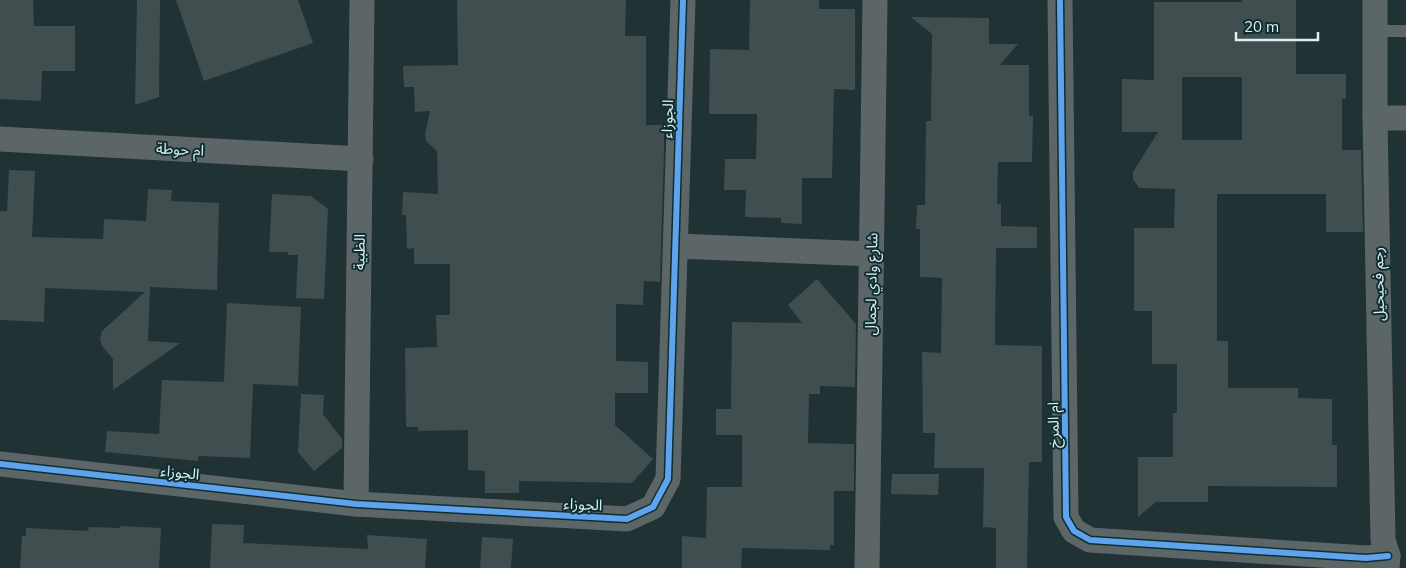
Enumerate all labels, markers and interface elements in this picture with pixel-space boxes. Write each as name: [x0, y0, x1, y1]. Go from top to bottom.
scale bar: [1236, 10, 1318, 42]
text: 20 m: [1244, 17, 1279, 36]
street label: الجوزاء: [657, 99, 677, 139]
street label: ام حوطة: [155, 138, 205, 162]
street label: شارع وادي لجمال: [861, 232, 884, 336]
street label: الظبية: [349, 234, 369, 270]
street label: رجم فحيحيل: [1368, 247, 1390, 321]
street label: ام المرخ: [1043, 402, 1066, 448]
street label: الجوزاء: [160, 461, 200, 483]
street label: الجوزاء: [563, 493, 603, 515]

